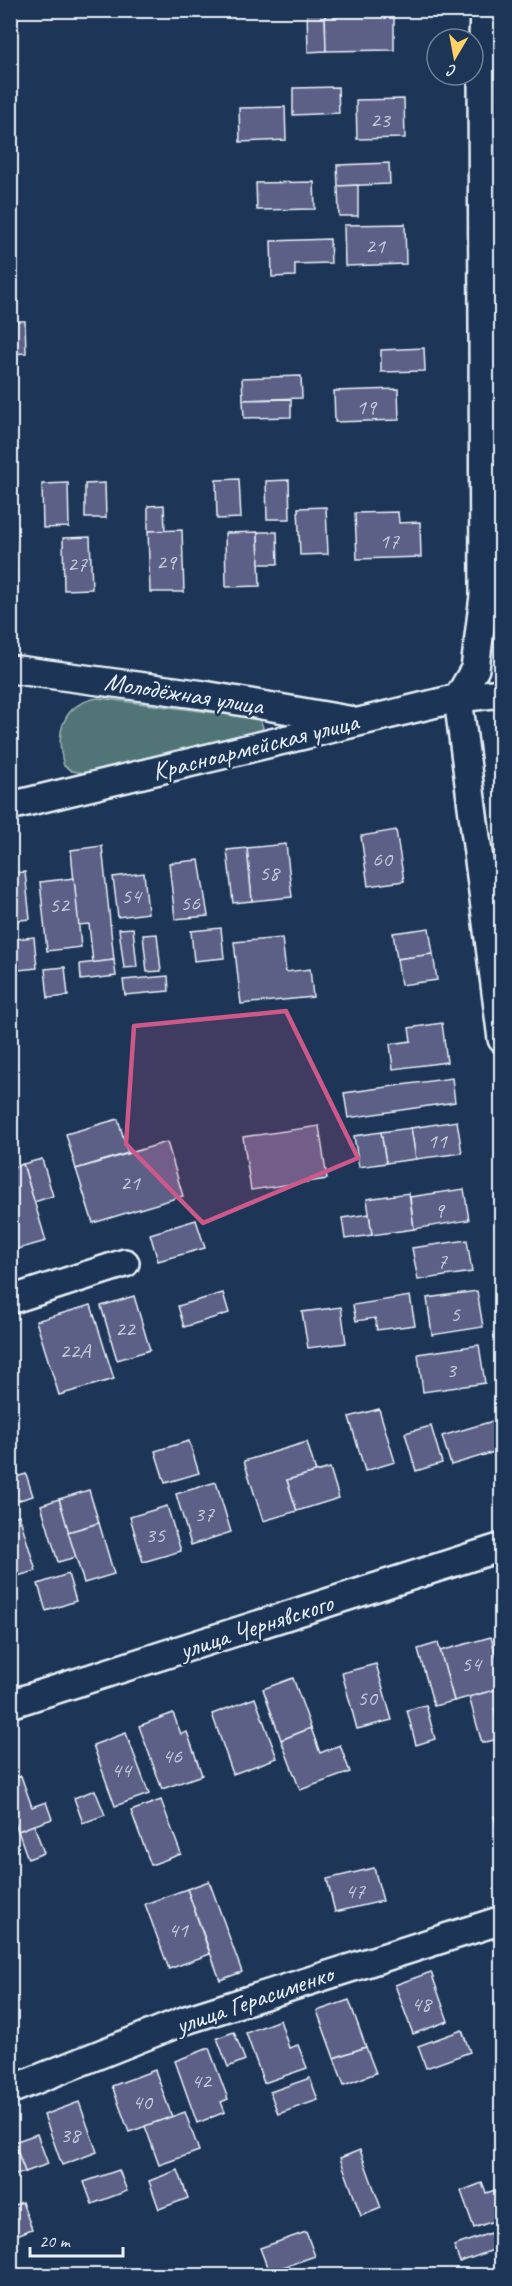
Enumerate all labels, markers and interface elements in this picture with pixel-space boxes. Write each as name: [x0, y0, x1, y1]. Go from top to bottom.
north arrow: [425, 27, 485, 87]
text: С: [445, 60, 458, 81]
house number: 23: [370, 106, 392, 134]
house number: 21: [365, 232, 386, 260]
house number: 19: [356, 393, 378, 421]
house number: 17: [379, 527, 400, 555]
house number: 29: [156, 548, 178, 576]
house number: 27: [67, 550, 88, 578]
street label: Молодёжная улица: [102, 665, 267, 723]
street label: Красноармейская улица: [149, 705, 363, 788]
house number: 60: [372, 845, 394, 873]
house number: 58: [259, 859, 281, 887]
house number: 54: [121, 882, 143, 910]
house number: 56: [180, 889, 201, 917]
house number: 52: [49, 891, 71, 919]
house number: 11: [427, 1127, 448, 1155]
house number: 21: [120, 1169, 141, 1197]
house number: 9: [434, 1196, 446, 1224]
house number: 7: [437, 1247, 448, 1275]
house number: 5: [450, 1300, 461, 1328]
house number: 22: [115, 1315, 137, 1343]
house number: 22А: [60, 1337, 91, 1365]
house number: 3: [446, 1356, 458, 1384]
house number: 37: [194, 1500, 215, 1528]
house number: 35: [145, 1521, 166, 1549]
street label: улица Чернявского: [173, 1586, 339, 1667]
house number: 54: [461, 1650, 483, 1678]
house number: 50: [357, 1684, 379, 1712]
house number: 46: [162, 1742, 183, 1770]
house number: 44: [111, 1756, 133, 1784]
house number: 47: [345, 1877, 366, 1905]
house number: 41: [168, 1916, 189, 1944]
street label: улица Герасименко: [169, 1956, 340, 2043]
house number: 48: [411, 1990, 433, 2018]
house number: 42: [191, 2067, 213, 2095]
house number: 40: [132, 2088, 154, 2116]
house number: 38: [60, 2121, 82, 2149]
scale bar: [30, 2220, 123, 2258]
text: 20 m: [39, 2230, 72, 2252]

